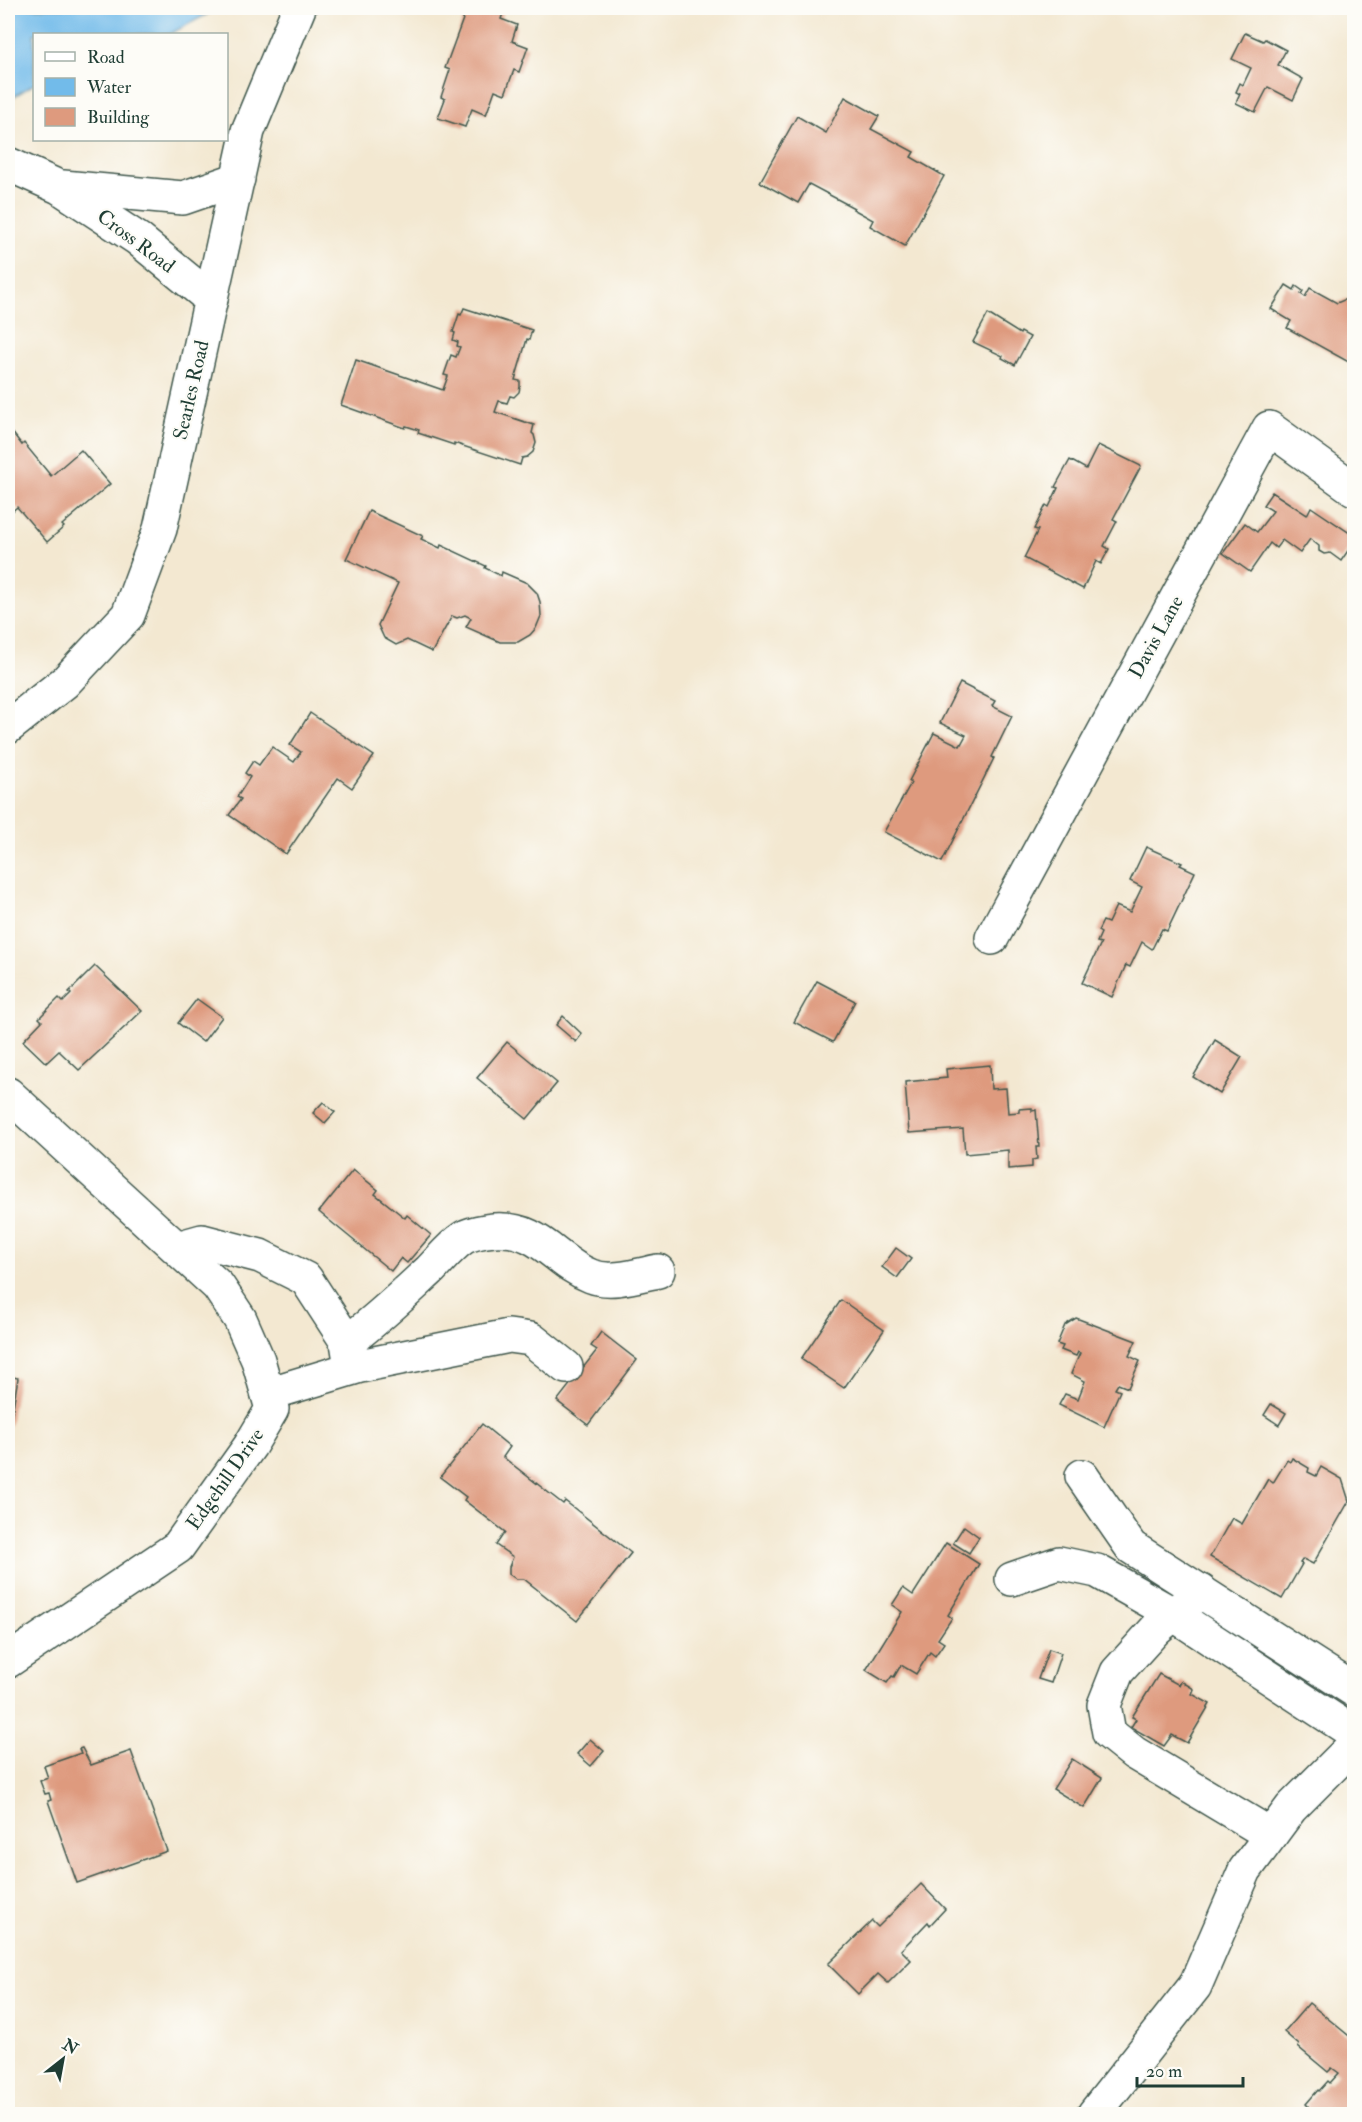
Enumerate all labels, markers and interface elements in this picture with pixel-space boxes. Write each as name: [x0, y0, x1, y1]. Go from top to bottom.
legend: [33, 33, 228, 141]
text: Road: [87, 46, 125, 69]
text: Water: [86, 76, 131, 99]
text: Building: [87, 106, 150, 129]
street label: Cross Road: [92, 204, 180, 279]
street label: Searles Road: [167, 338, 215, 442]
street label: Davis Lane: [1123, 591, 1189, 683]
street label: Edgehill Drive: [181, 1423, 269, 1535]
north arrow: [33, 2029, 93, 2089]
text: N: [58, 2034, 82, 2060]
scale bar: [1137, 2050, 1244, 2088]
text: 20 m: [1146, 2060, 1182, 2083]

